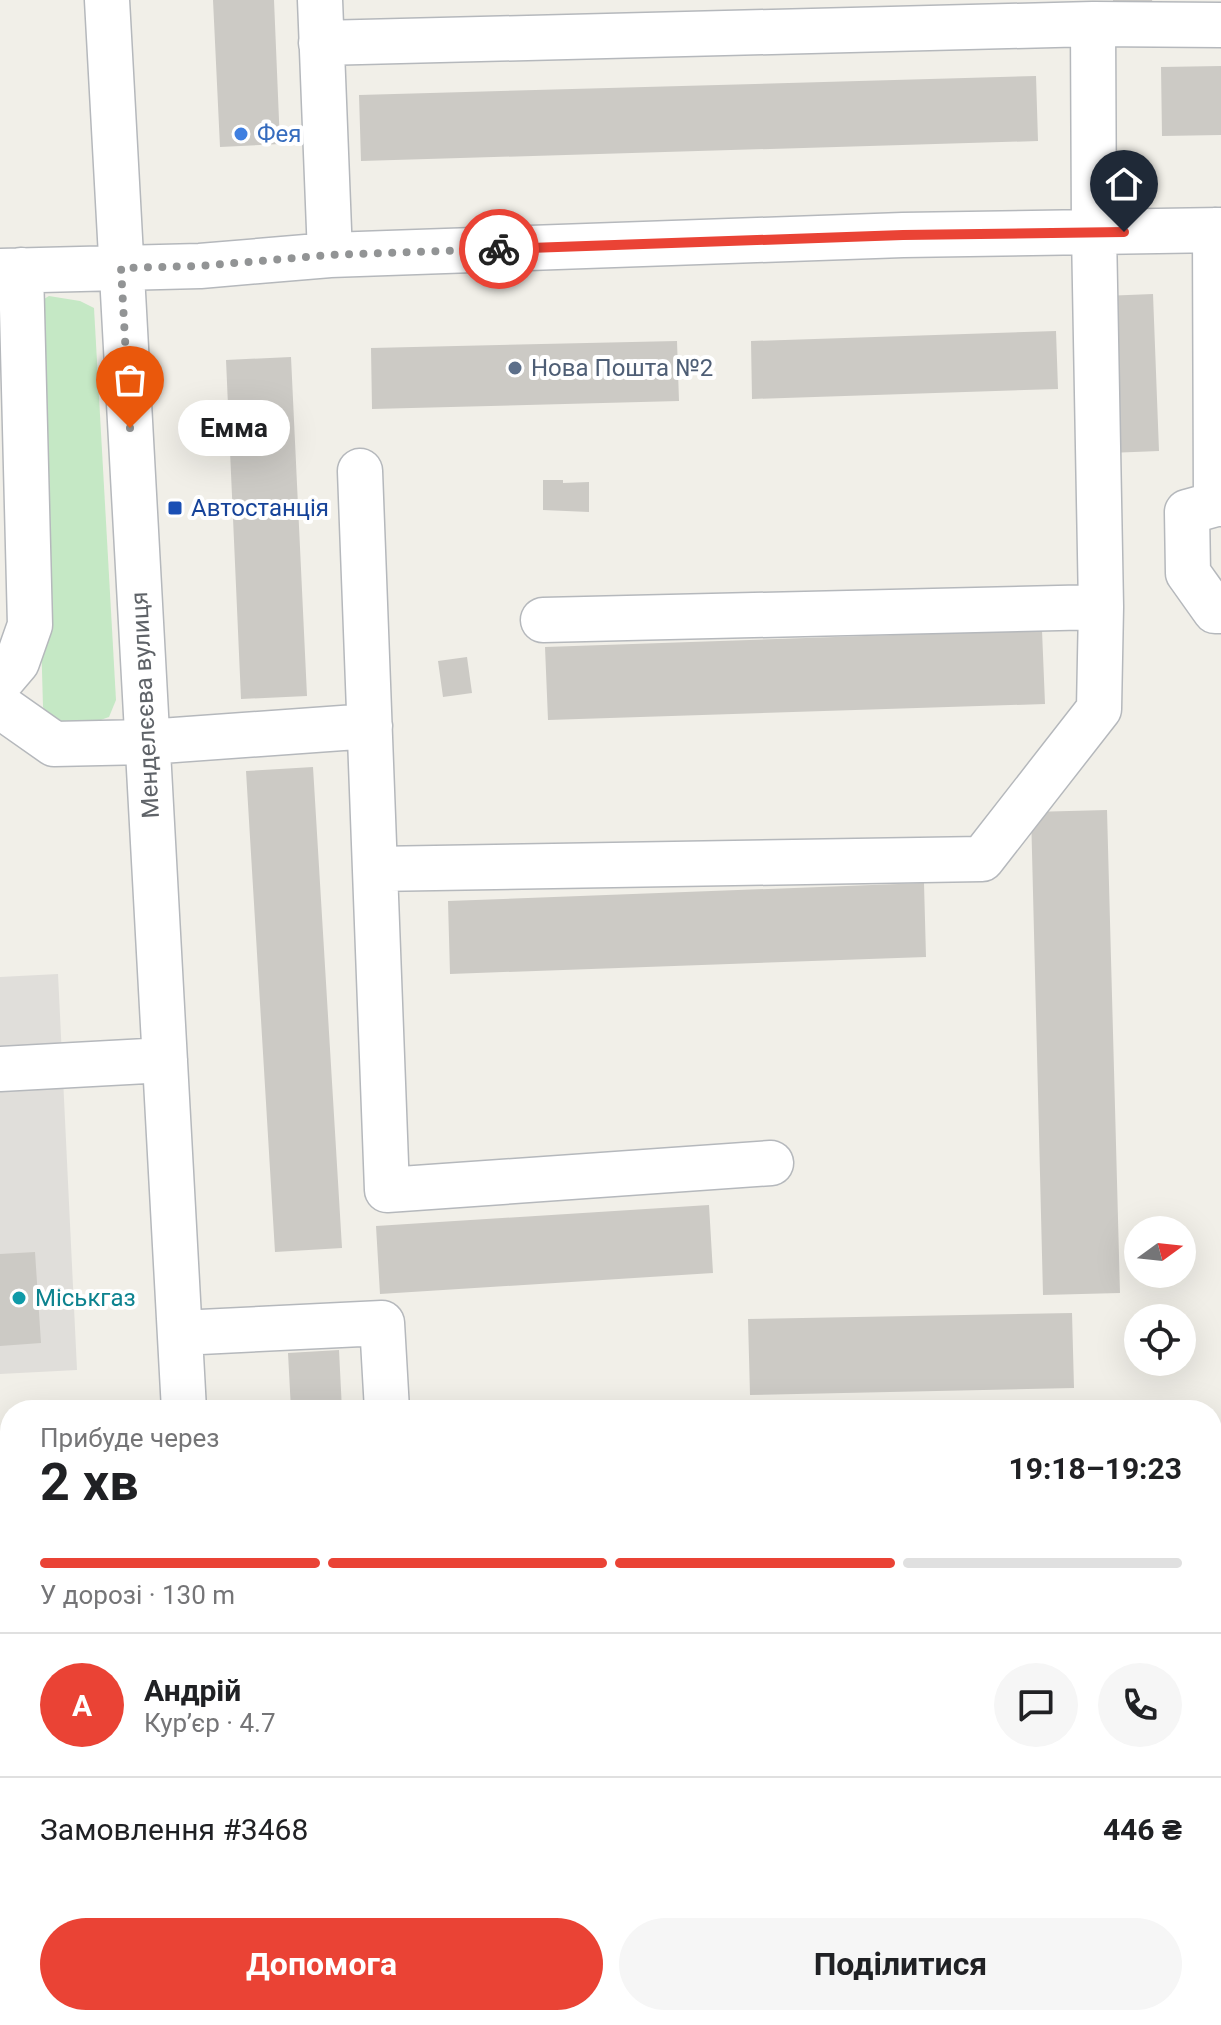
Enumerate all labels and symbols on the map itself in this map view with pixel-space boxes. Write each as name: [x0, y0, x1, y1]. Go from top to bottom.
place label: Фея: [257, 120, 301, 148]
marker: Фея: [232, 125, 250, 143]
pin: [1090, 150, 1158, 232]
courier: [459, 209, 539, 289]
pin: [96, 346, 164, 428]
place label: Нова Пошта №2: [531, 354, 713, 382]
marker: Нова Пошта №2: [506, 359, 524, 377]
callout: Емма: [178, 400, 290, 456]
place label: Автостанція: [191, 494, 329, 522]
marker: Автостанція: [166, 499, 184, 517]
street label: Менделєєва вулиця: [125, 591, 165, 819]
north arrow: [1124, 1216, 1196, 1288]
place label: Міськгаз: [35, 1284, 136, 1312]
marker: Міськгаз: [10, 1289, 28, 1307]

